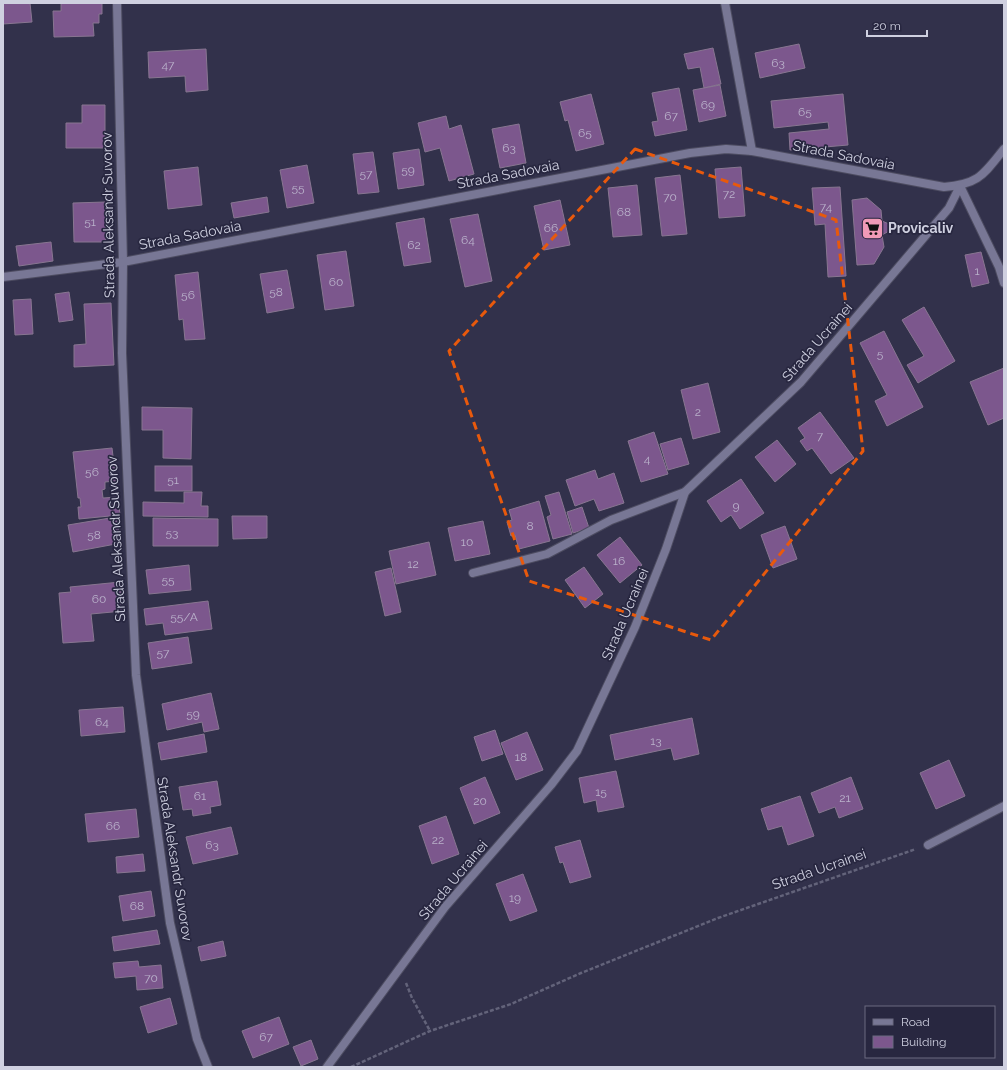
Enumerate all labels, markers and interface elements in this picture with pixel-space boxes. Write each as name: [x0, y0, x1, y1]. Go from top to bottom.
scale bar: [867, 12, 927, 38]
text: 20 m: [873, 19, 901, 33]
house number: 63: [771, 56, 785, 70]
house number: 47: [162, 58, 175, 72]
house number: 69: [701, 98, 715, 112]
house number: 65: [798, 105, 812, 119]
house number: 67: [664, 109, 678, 123]
house number: 65: [578, 126, 592, 140]
street label: Strada Aleksandr Suvorov: [99, 131, 117, 298]
street label: Strada Sadovaia: [791, 137, 897, 173]
house number: 63: [502, 141, 516, 155]
street label: Strada Sadovaia: [455, 156, 561, 192]
house number: 59: [401, 163, 415, 177]
house number: 57: [360, 167, 373, 181]
house number: 55: [291, 181, 305, 195]
house number: 72: [723, 187, 735, 201]
house number: 70: [663, 190, 677, 204]
house number: 74: [820, 200, 833, 214]
house number: 68: [617, 205, 631, 219]
house number: 51: [84, 215, 96, 229]
supermarket icon: Provicaliv: [860, 215, 886, 241]
street label: Strada Sadovaia: [137, 217, 243, 253]
place label: Provicaliv: [888, 220, 953, 236]
house number: 66: [544, 221, 558, 235]
house number: 64: [461, 233, 475, 247]
house number: 62: [407, 238, 421, 252]
house number: 1: [974, 264, 980, 278]
house number: 60: [329, 275, 343, 289]
house number: 58: [269, 285, 283, 299]
house number: 56: [181, 288, 195, 302]
street label: Strada Ucrainei: [779, 300, 855, 384]
house number: 5: [877, 347, 884, 361]
house number: 2: [695, 405, 701, 419]
house number: 7: [817, 429, 824, 443]
house number: 4: [644, 452, 651, 466]
street label: Strada Aleksandr Suvorov: [104, 455, 128, 622]
house number: 56: [85, 465, 99, 479]
house number: 51: [167, 473, 179, 487]
house number: 9: [732, 499, 740, 513]
house number: 8: [526, 519, 534, 533]
house number: 53: [166, 526, 178, 540]
house number: 58: [87, 528, 101, 542]
house number: 10: [461, 535, 473, 549]
house number: 16: [613, 554, 625, 568]
house number: 12: [407, 557, 419, 571]
street label: Strada Ucrainei: [598, 565, 652, 663]
house number: 55: [161, 573, 175, 587]
house number: 60: [92, 592, 106, 606]
house number: 55/A: [170, 610, 198, 624]
house number: 57: [157, 646, 170, 660]
house number: 59: [186, 707, 200, 721]
house number: 64: [95, 715, 109, 729]
house number: 13: [650, 734, 662, 748]
house number: 18: [515, 750, 527, 764]
street label: Strada Aleksandr Suvorov: [154, 776, 196, 943]
house number: 15: [595, 785, 607, 799]
house number: 61: [194, 789, 206, 803]
house number: 21: [839, 791, 851, 805]
house number: 20: [473, 794, 487, 808]
house number: 66: [106, 819, 120, 833]
house number: 22: [432, 833, 444, 847]
street label: Strada Ucrainei: [415, 837, 491, 923]
house number: 63: [205, 838, 219, 852]
street label: Strada Ucrainei: [770, 845, 868, 893]
house number: 19: [509, 891, 521, 905]
house number: 68: [130, 899, 144, 913]
house number: 70: [144, 971, 158, 985]
legend: [865, 1006, 995, 1058]
text: Road: [901, 1015, 930, 1029]
house number: 67: [259, 1030, 273, 1044]
text: Building: [901, 1035, 947, 1049]

